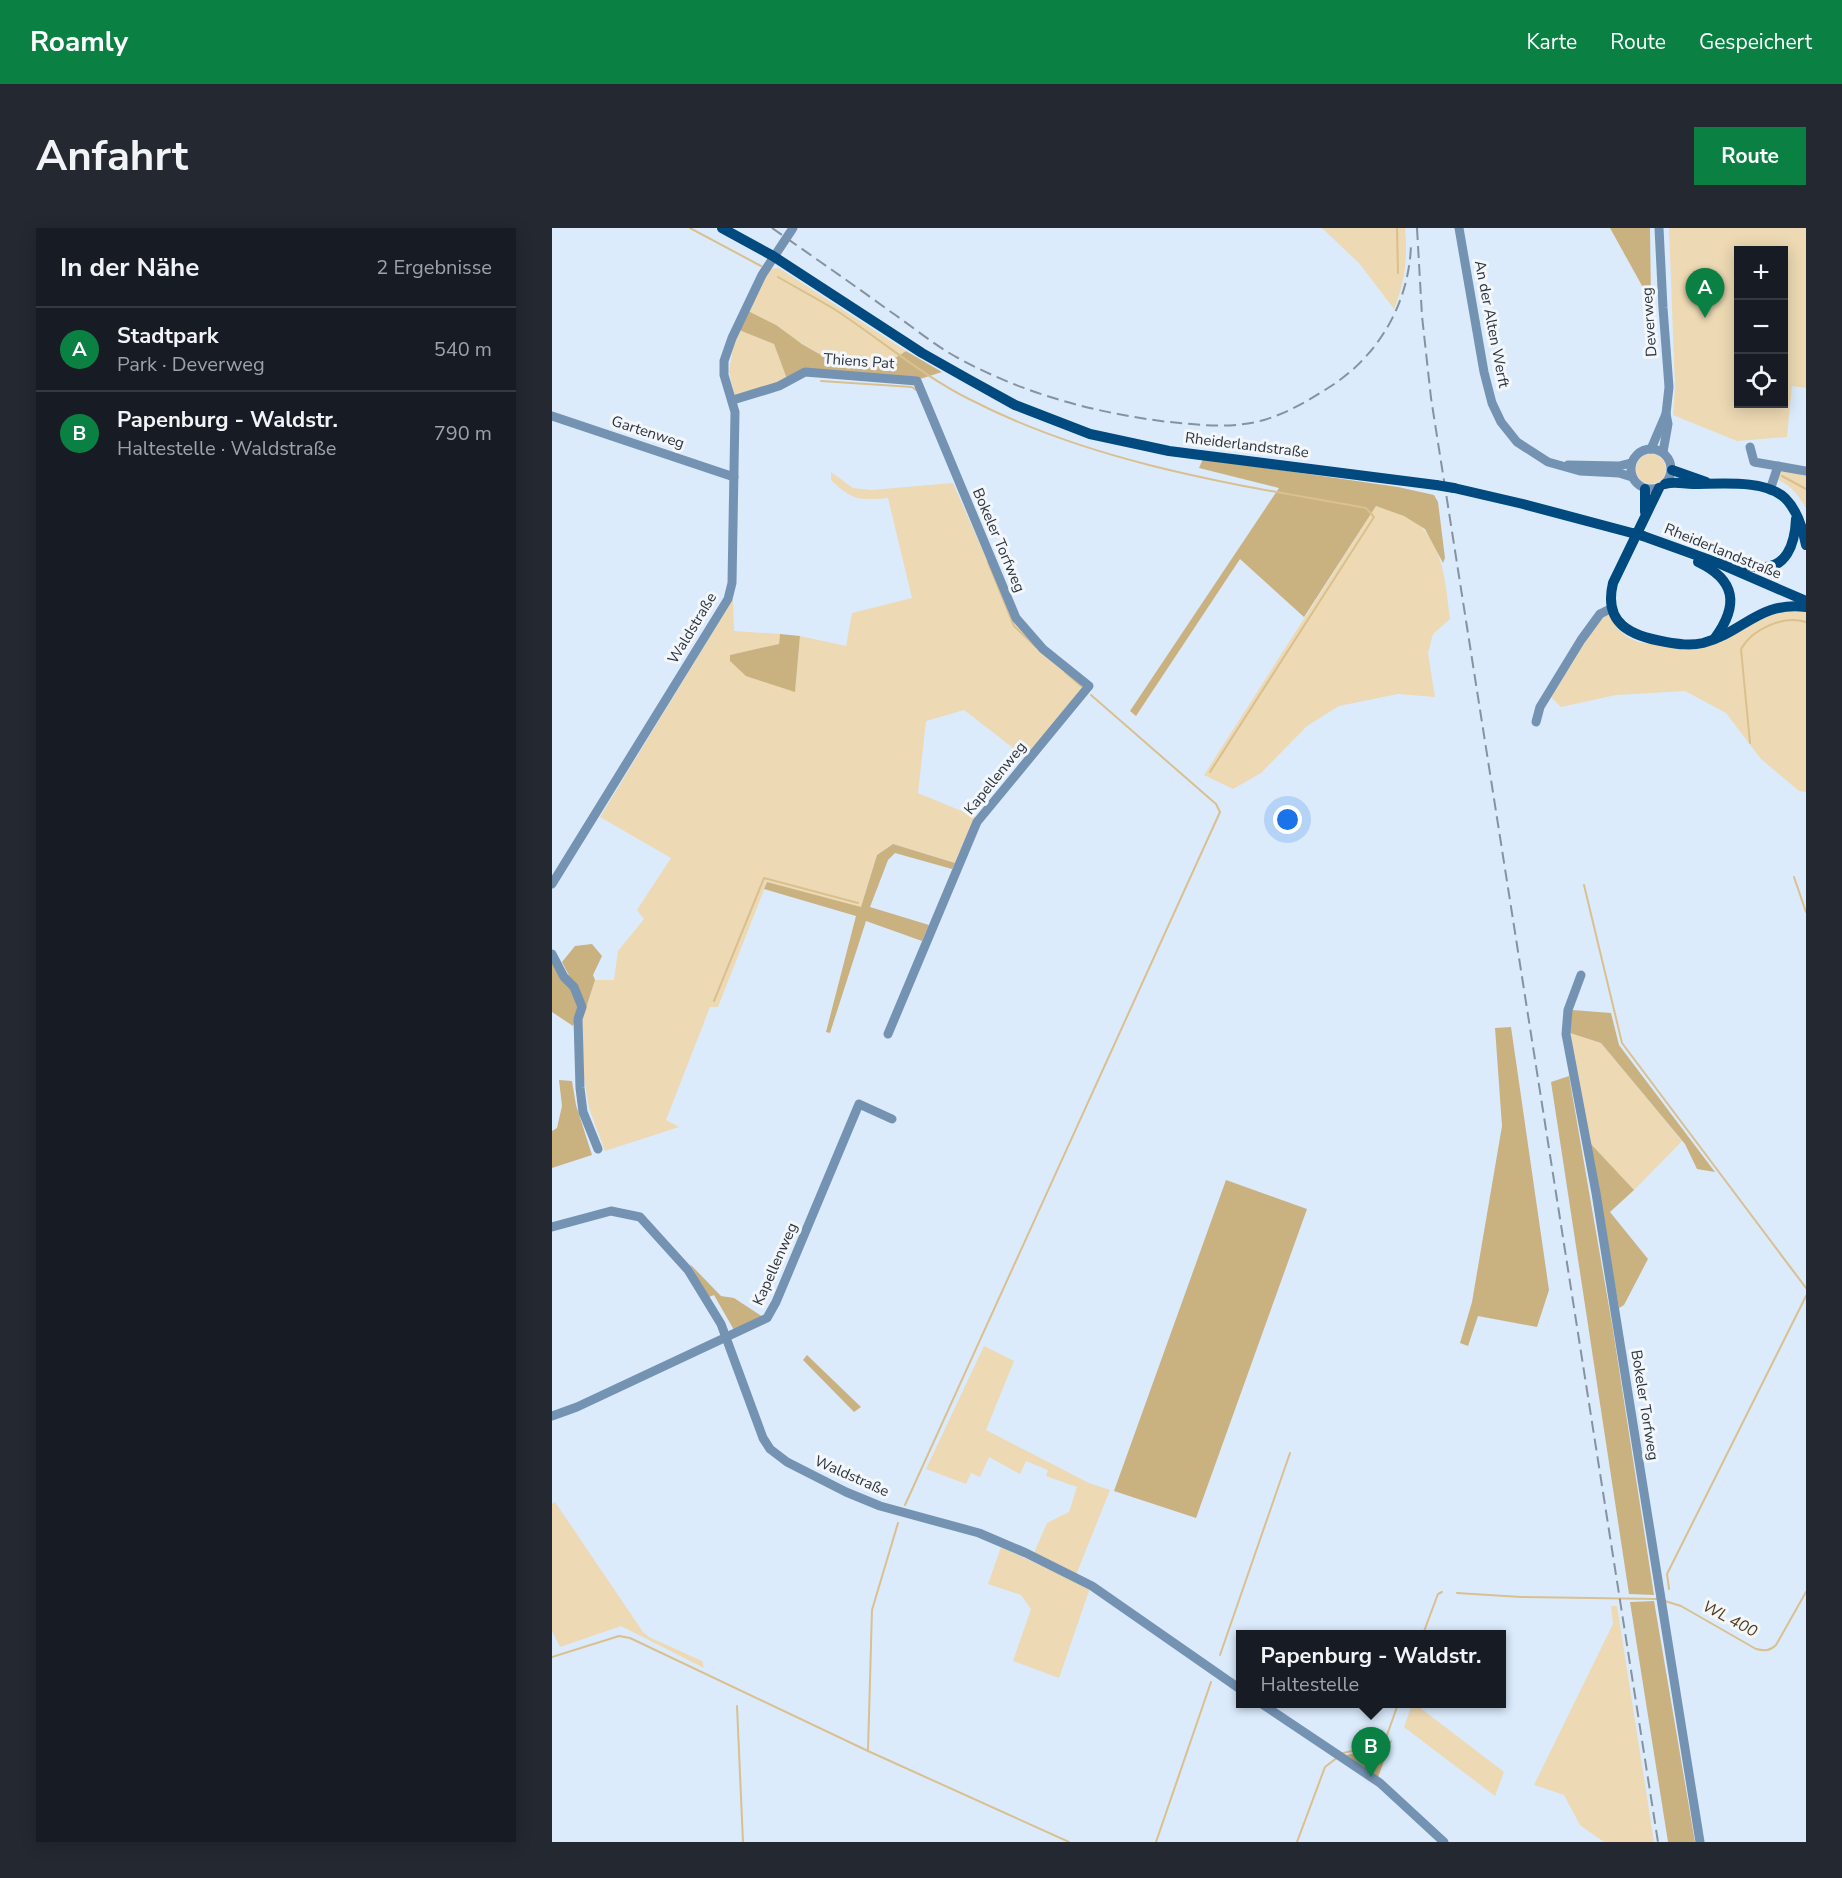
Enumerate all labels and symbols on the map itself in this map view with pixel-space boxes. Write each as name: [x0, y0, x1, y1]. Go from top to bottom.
street label: An der Alten Werft: [1470, 259, 1514, 390]
pin: A: [1686, 268, 1724, 318]
street label: Deverweg: [1637, 287, 1661, 357]
street label: Thiens Pat: [823, 349, 896, 374]
street label: Gartenweg: [609, 411, 687, 453]
street label: Rheiderlandstraße: [1184, 427, 1310, 463]
street label: Bokeler Torfweg: [968, 485, 1030, 595]
street label: Rheiderlandstraße: [1661, 518, 1785, 584]
street label: Waldstraße: [663, 589, 721, 667]
street label: Kapellenweg: [959, 737, 1031, 819]
your location: [1273, 805, 1302, 834]
street label: Kapellenweg: [748, 1219, 802, 1309]
street label: Bokeler Torfweg: [1626, 1348, 1664, 1462]
street label: Waldstraße: [812, 1451, 892, 1501]
water label: WL 400: [1699, 1595, 1762, 1643]
pin: B: [1352, 1728, 1390, 1777]

